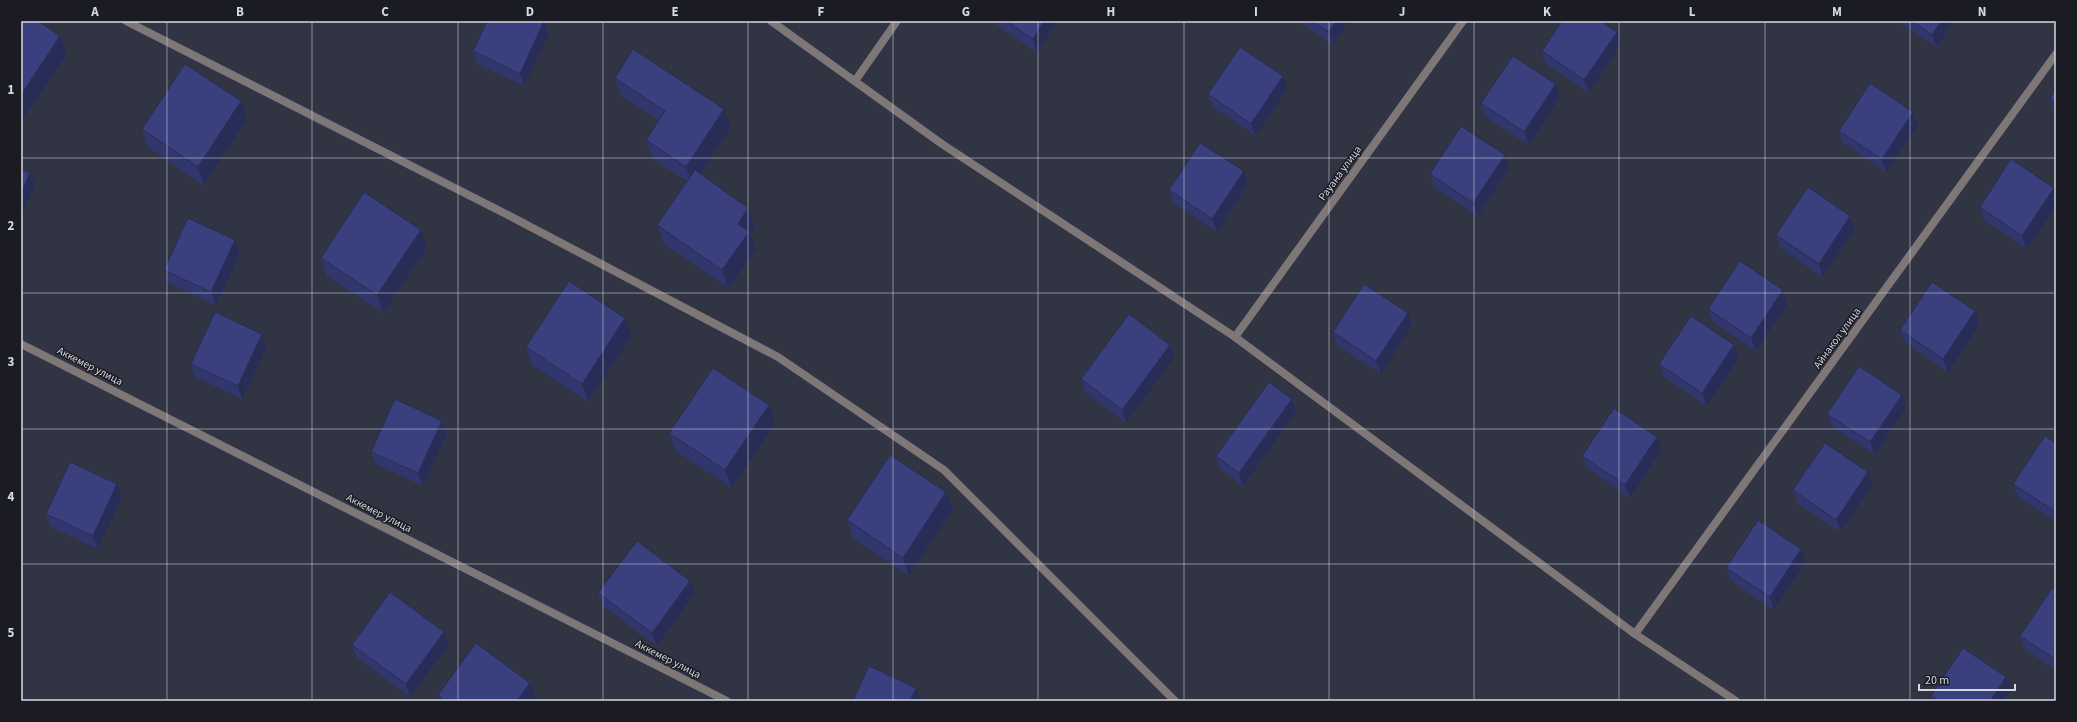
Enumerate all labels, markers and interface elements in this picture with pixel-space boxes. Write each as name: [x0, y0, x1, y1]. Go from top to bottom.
text: A: [90, 3, 99, 21]
text: B: [236, 3, 244, 21]
text: C: [381, 3, 389, 21]
text: D: [526, 3, 534, 21]
text: E: [671, 3, 679, 21]
text: F: [818, 3, 825, 21]
text: G: [962, 3, 970, 21]
text: H: [1107, 3, 1115, 21]
text: I: [1254, 3, 1258, 21]
text: J: [1399, 3, 1405, 21]
text: K: [1543, 3, 1552, 21]
text: L: [1689, 3, 1696, 21]
text: M: [1832, 3, 1842, 21]
text: N: [1978, 3, 1986, 21]
text: 1: [8, 81, 15, 99]
street label: Рауана улица: [1315, 142, 1365, 204]
text: 2: [8, 217, 15, 235]
street label: Айнакол улица: [1810, 304, 1864, 372]
street label: Аккемер улица: [55, 343, 125, 389]
text: 3: [8, 353, 15, 371]
text: 4: [8, 488, 15, 506]
street label: Аккемер улица: [344, 490, 414, 536]
text: 5: [8, 624, 15, 642]
street label: Аккемер улица: [633, 636, 703, 682]
scale bar: [1919, 666, 2015, 692]
text: 20 m: [1925, 672, 1949, 689]

